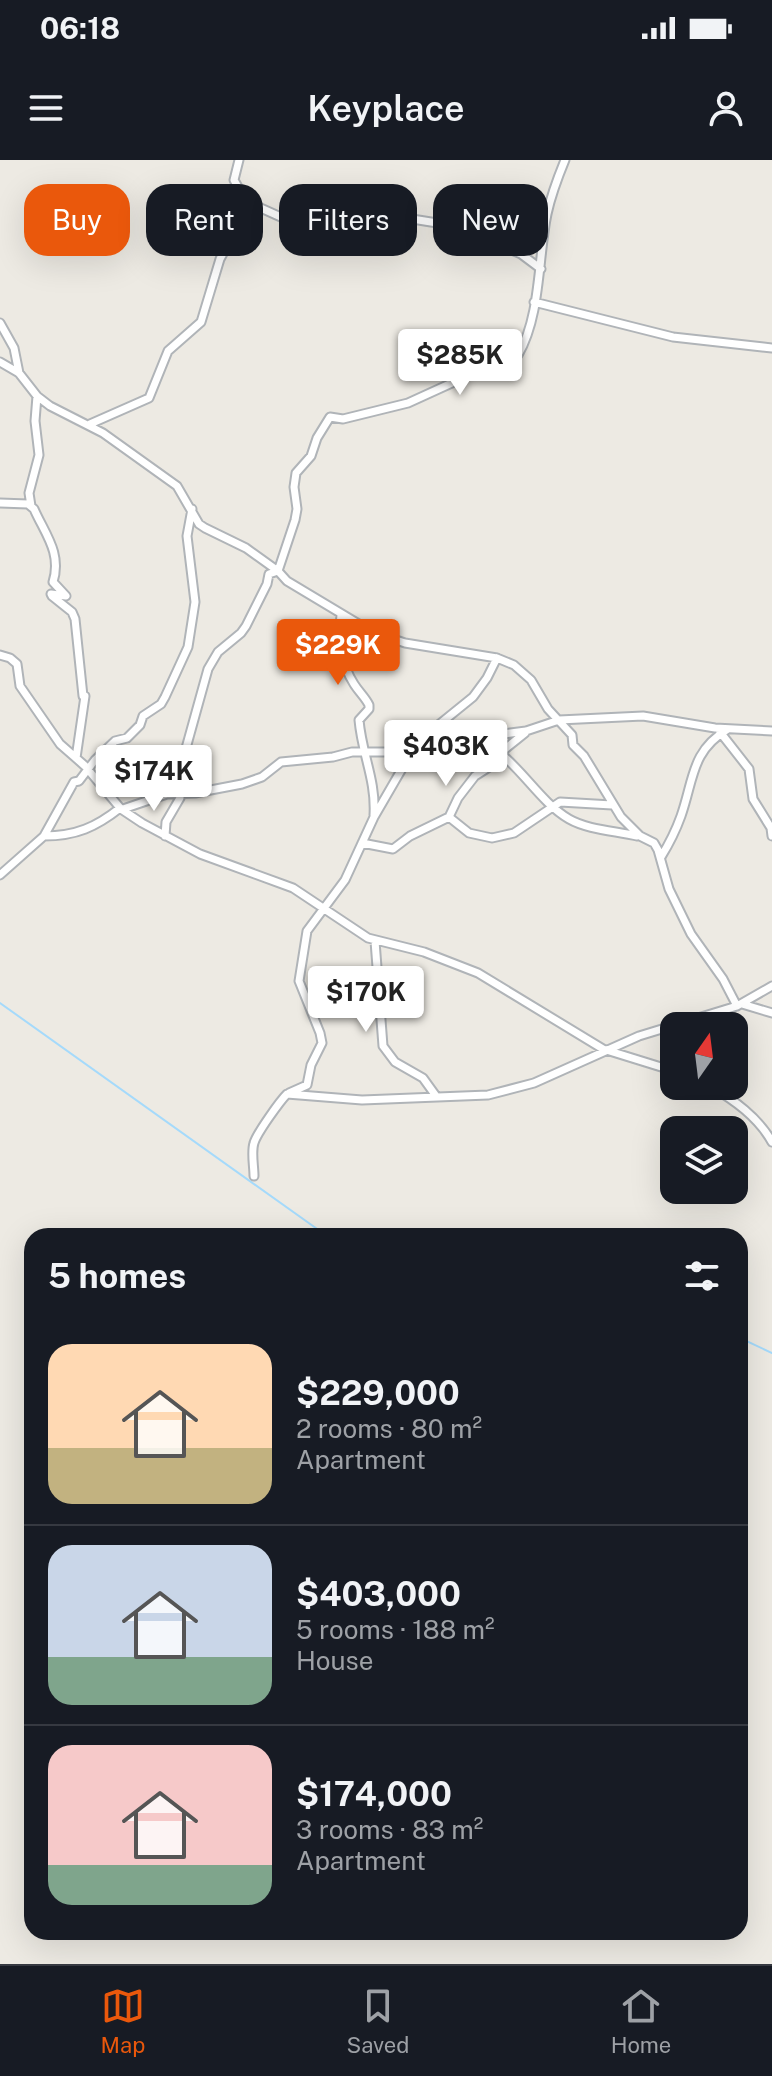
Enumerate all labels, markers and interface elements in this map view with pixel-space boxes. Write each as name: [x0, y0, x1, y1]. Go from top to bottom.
text: 06:18: [40, 10, 120, 46]
icon: menu: [24, 86, 68, 130]
icon: person: [704, 86, 748, 130]
text: Keyplace: [307, 87, 465, 129]
chip: Buy: [24, 184, 130, 256]
chip: Rent: [146, 184, 263, 256]
chip: Filters: [279, 184, 417, 256]
chip: New: [433, 184, 548, 256]
pin: $285K: [404, 329, 516, 397]
text: $285K: [416, 339, 504, 370]
pin: $229K: [282, 619, 394, 687]
text: $229K: [295, 629, 381, 660]
pin: $403K: [390, 720, 502, 788]
text: $403K: [402, 730, 490, 761]
pin: $174K: [98, 745, 210, 813]
text: $174K: [114, 755, 194, 786]
pin: $170K: [310, 966, 422, 1034]
text: $170K: [326, 976, 406, 1007]
north arrow: [660, 1012, 748, 1100]
map controls: [660, 1012, 748, 1204]
button: layers: [660, 1116, 748, 1204]
icon: filters: [680, 1254, 724, 1298]
text: 5 homes: [48, 1256, 186, 1296]
text: $229,000: [296, 1373, 460, 1413]
icon: home: [112, 1376, 208, 1472]
text: 2 rooms · 80 m²: [296, 1413, 482, 1444]
text: Apartment: [296, 1444, 426, 1475]
text: $403,000: [296, 1574, 461, 1614]
icon: home: [112, 1577, 208, 1673]
text: 5 rooms · 188 m²: [296, 1614, 495, 1645]
text: House: [296, 1645, 373, 1676]
text: $174,000: [296, 1774, 452, 1814]
icon: home: [112, 1777, 208, 1873]
text: 3 rooms · 83 m²: [296, 1814, 483, 1845]
text: Apartment: [296, 1845, 426, 1876]
tab: Map: [101, 1984, 145, 2058]
tab: Saved: [347, 1984, 409, 2058]
tab: Home: [611, 1984, 671, 2058]

